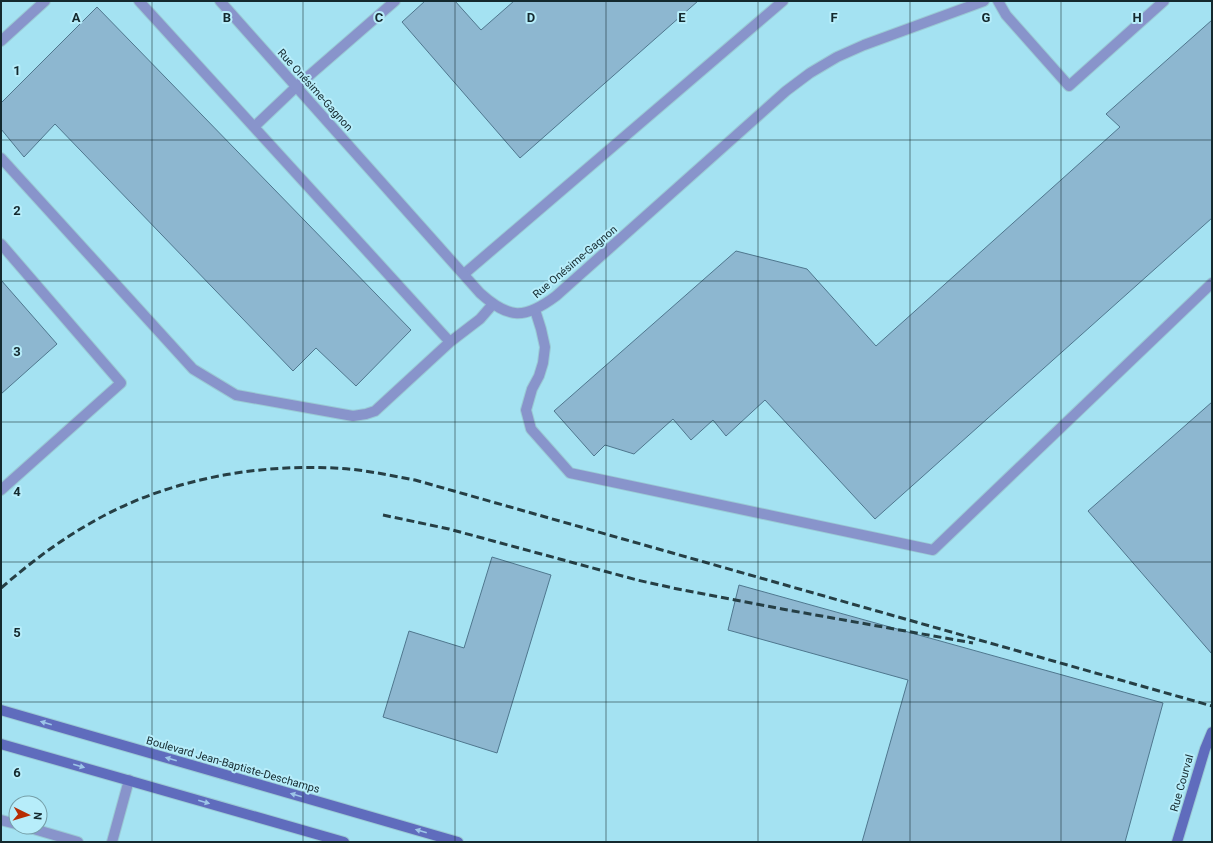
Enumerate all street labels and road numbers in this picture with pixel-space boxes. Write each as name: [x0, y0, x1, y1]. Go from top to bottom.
street label: Rue Onésime-Gagnon: [275, 46, 355, 134]
street label: Rue Onésime-Gagnon: [530, 223, 620, 301]
street label: Boulevard Jean-Baptiste-Deschamps: [145, 734, 322, 796]
street label: Rue Courval: [1168, 753, 1196, 813]

